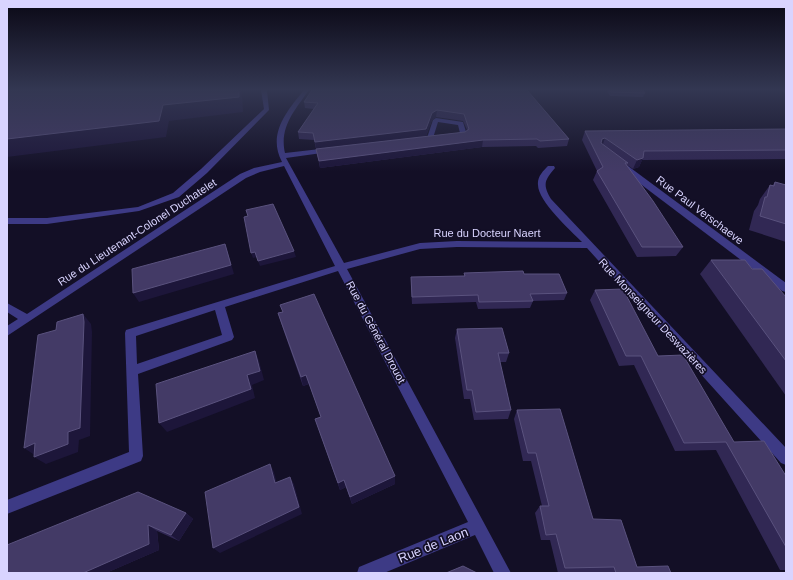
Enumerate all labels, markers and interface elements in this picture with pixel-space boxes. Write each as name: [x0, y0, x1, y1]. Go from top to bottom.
street label: Rue Paul Verschaeve: [654, 173, 746, 247]
street label: Rue du Lieutenant-Colonel Duchatelet: [56, 176, 218, 288]
street label: Rue du Docteur Naert: [434, 227, 541, 239]
street label: Rue Monseigneur Deswazières: [596, 256, 710, 376]
street label: Rue du Général Drouot: [344, 279, 408, 385]
street label: Rue de Laon: [396, 524, 470, 566]

